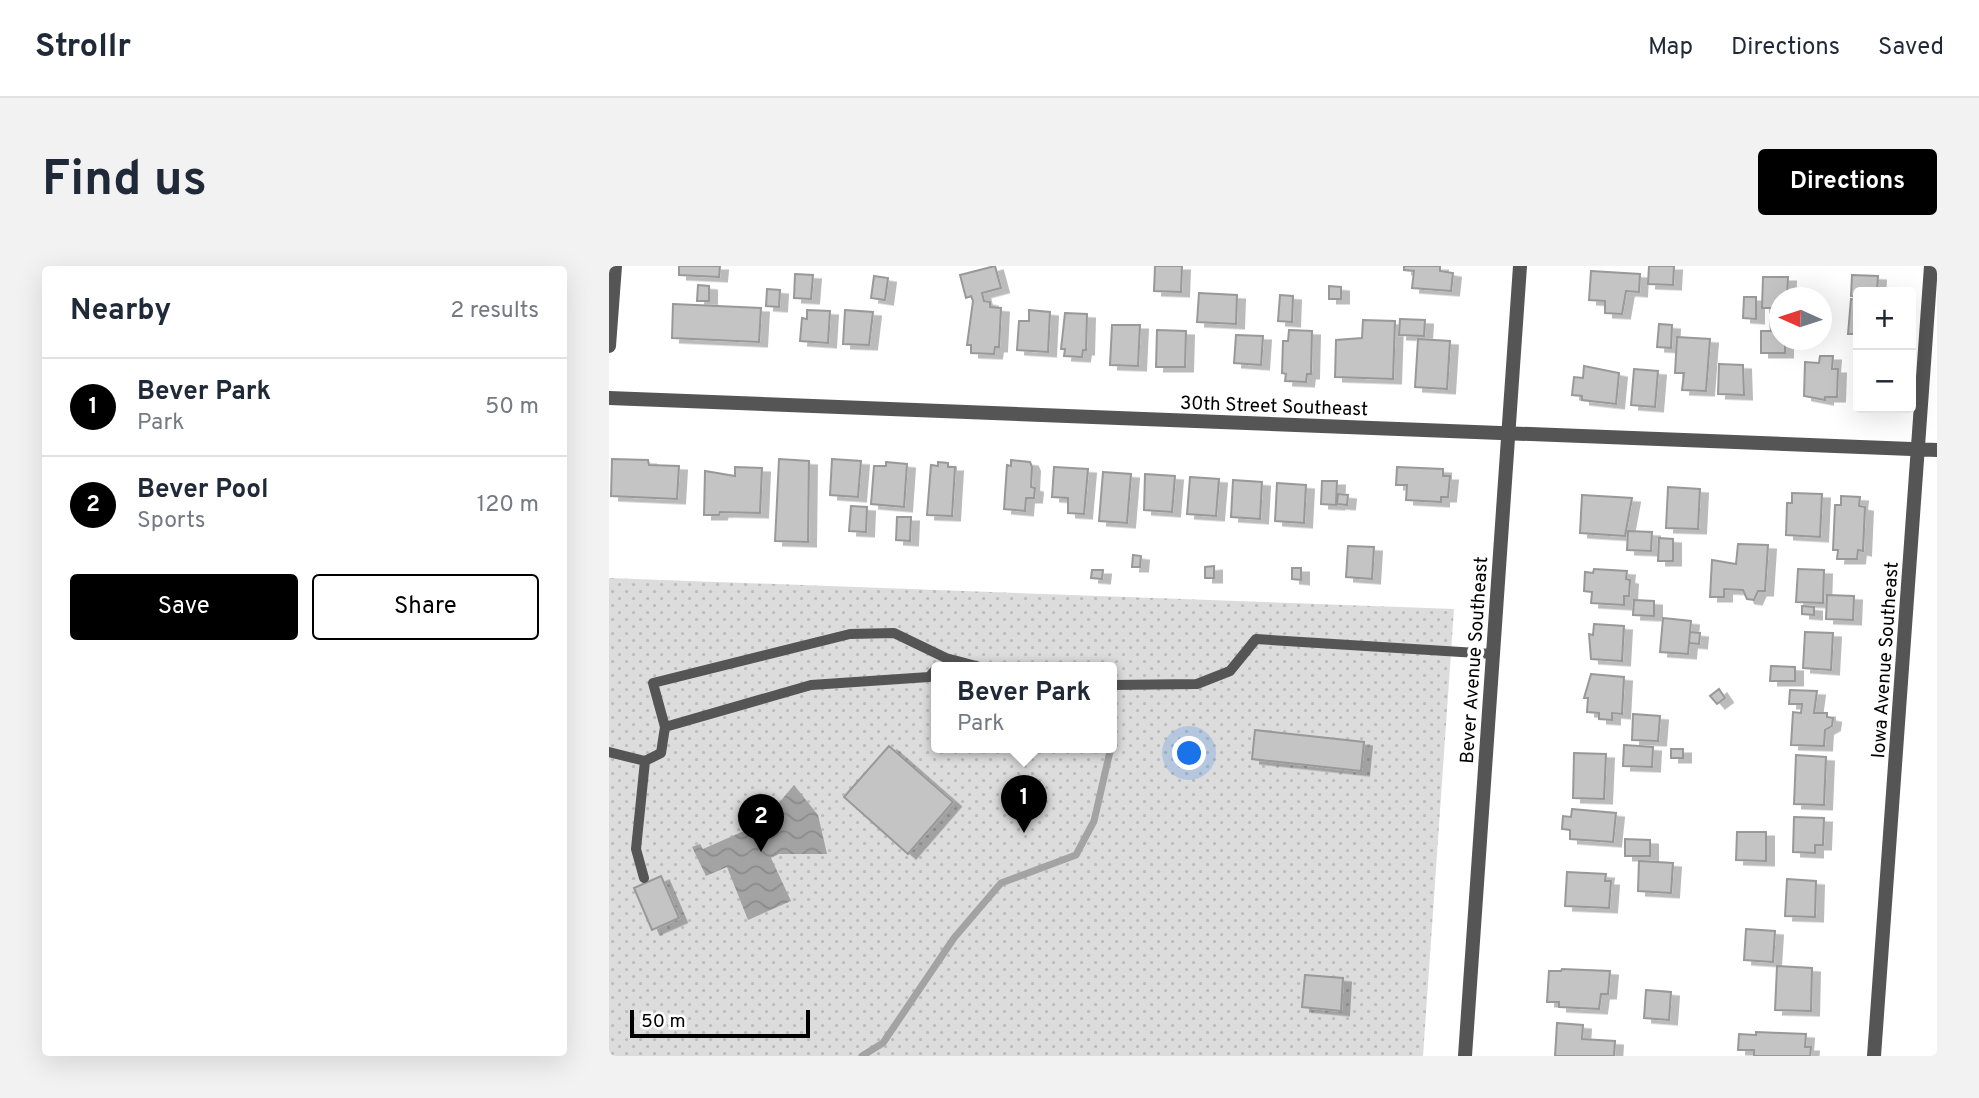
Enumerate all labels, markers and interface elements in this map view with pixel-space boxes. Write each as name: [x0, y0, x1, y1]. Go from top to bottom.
text: Strollr: [35, 27, 131, 69]
text: Map: [1648, 33, 1693, 63]
text: Directions: [1731, 33, 1840, 63]
text: Saved: [1878, 33, 1944, 63]
button: Directions: [1758, 149, 1937, 215]
text: Find us: [42, 151, 207, 213]
north arrow: [1769, 287, 1832, 350]
map controls: [1853, 287, 1916, 413]
button: +: [1853, 287, 1916, 350]
text: Nearby: [70, 293, 171, 330]
text: 2 results: [450, 297, 539, 326]
button: −: [1853, 350, 1916, 413]
text: Bever Park: [137, 376, 271, 409]
street label: 30th Street Southeast: [1179, 392, 1368, 422]
text: 1: [88, 393, 98, 422]
text: 50 m: [485, 393, 539, 422]
text: Park: [137, 409, 184, 438]
text: Bever Pool: [137, 474, 269, 507]
text: 2: [86, 491, 100, 520]
text: 120 m: [477, 491, 539, 520]
text: Sports: [137, 507, 205, 536]
street label: Bever Avenue Southeast: [1456, 556, 1494, 765]
street label: Iowa Avenue Southeast: [1867, 561, 1905, 759]
button: Save: [70, 574, 298, 640]
button: Share: [312, 574, 539, 640]
popup: [931, 662, 1117, 753]
text: Bever Park: [957, 677, 1091, 710]
text: Park: [957, 710, 1004, 739]
your location: [1172, 736, 1206, 770]
pin: 1: [1001, 775, 1047, 833]
pin: 2: [738, 794, 784, 852]
scale bar: [630, 1007, 810, 1039]
text: 50 m: [641, 1010, 686, 1034]

